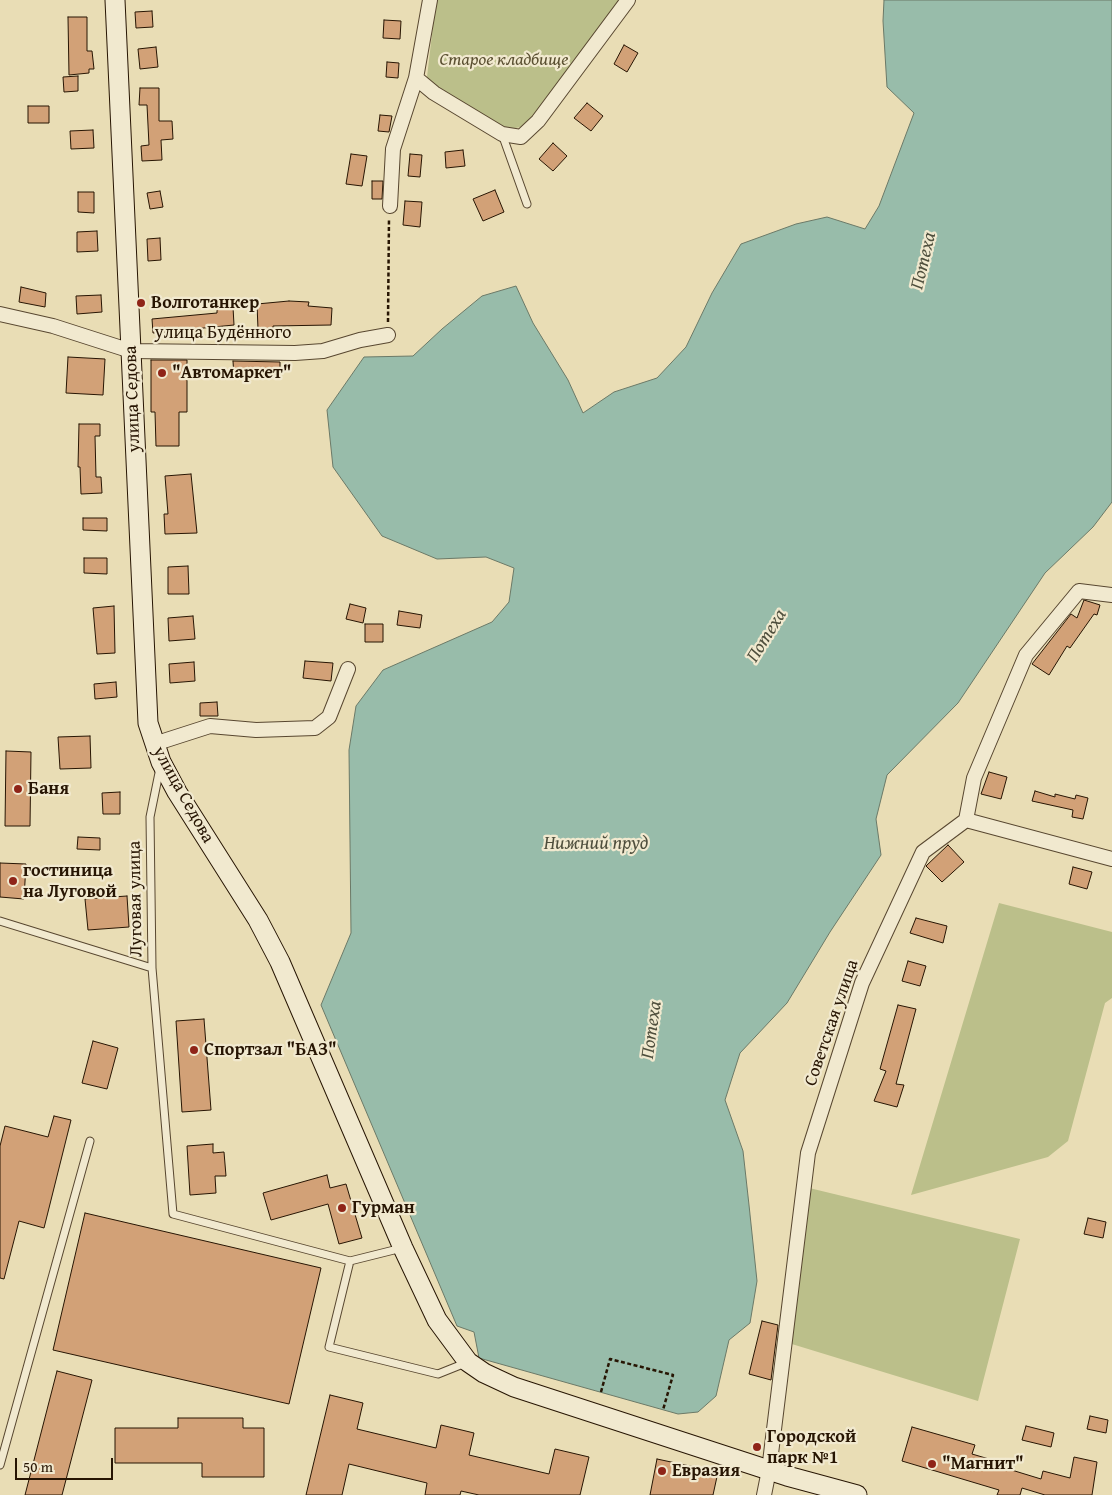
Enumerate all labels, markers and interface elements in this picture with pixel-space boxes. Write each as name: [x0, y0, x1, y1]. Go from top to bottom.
park label: Старое кладбище: [439, 49, 569, 71]
water label: Потеха: [906, 230, 942, 292]
place label: Волготанкер: [151, 292, 259, 314]
marker: Волготанкер: [135, 297, 147, 309]
street label: улица Будённого: [154, 322, 292, 344]
street label: улица Седова: [120, 345, 146, 453]
place label: "Автомаркет": [172, 362, 291, 384]
marker: "Автомаркет": [156, 367, 168, 379]
water label: Потеха: [742, 605, 792, 667]
street label: улица Седова: [148, 743, 218, 847]
place label: Баня: [28, 778, 69, 800]
marker: Баня: [12, 783, 24, 795]
water label: Нижний пруд: [544, 833, 648, 855]
street label: Луговая улица: [124, 841, 148, 957]
place label: гостиница на Луговой: [23, 860, 117, 902]
marker: гостиница на Луговой: [7, 875, 19, 887]
street label: Советская улица: [800, 957, 864, 1089]
water label: Потеха: [637, 1000, 667, 1060]
place label: Спортзал "БАЗ": [204, 1039, 337, 1061]
marker: Спортзал "БАЗ": [188, 1044, 200, 1056]
place label: Гурман: [352, 1197, 415, 1219]
marker: Гурман: [336, 1202, 348, 1214]
place label: Городской парк №1: [767, 1426, 856, 1468]
marker: Городской парк №1: [751, 1441, 763, 1453]
scale bar: [18, 1448, 115, 1480]
place label: "Магнит": [942, 1453, 1024, 1475]
text: 50 m: [23, 1456, 53, 1477]
marker: "Магнит": [926, 1458, 938, 1470]
place label: Евразия: [672, 1460, 740, 1482]
marker: Евразия: [656, 1465, 668, 1477]

